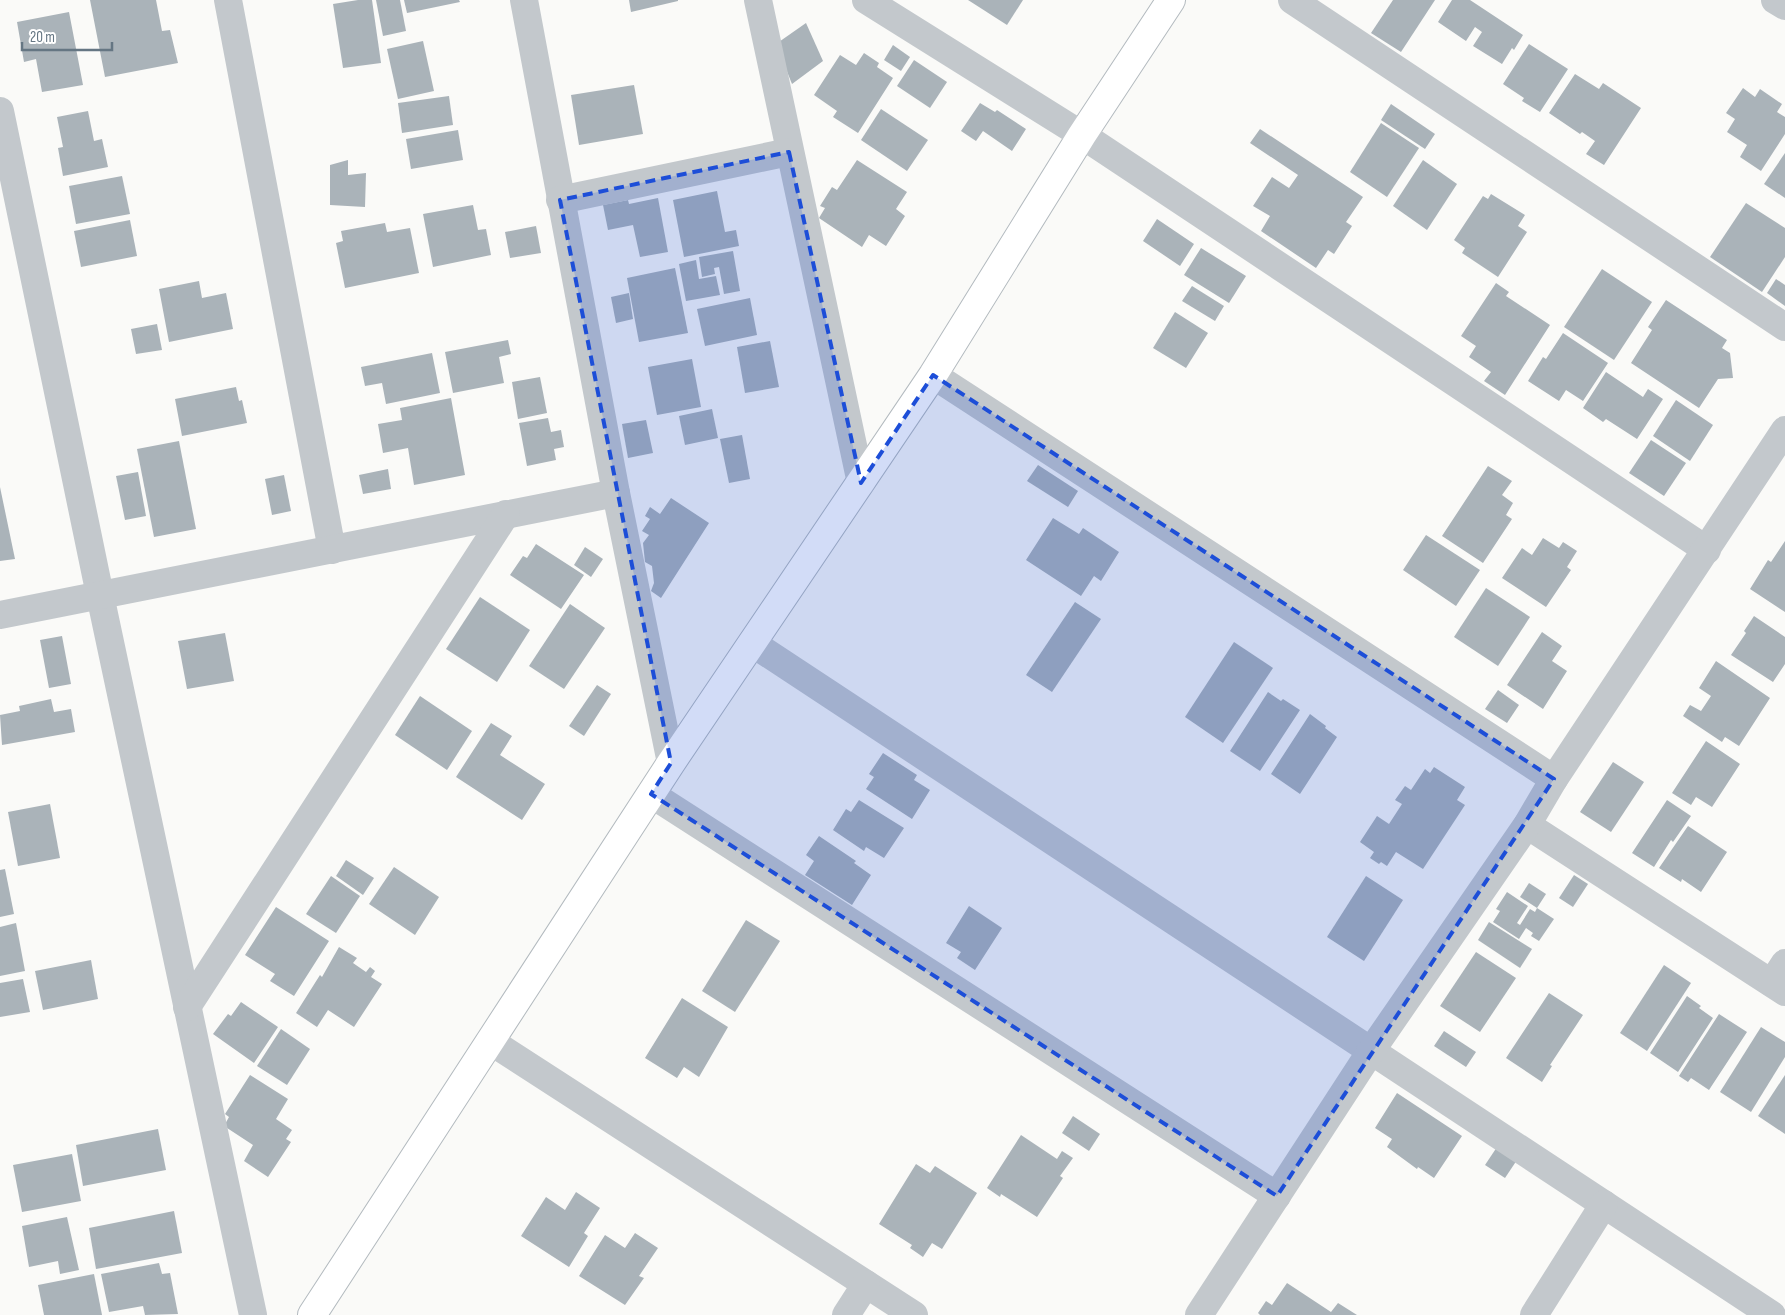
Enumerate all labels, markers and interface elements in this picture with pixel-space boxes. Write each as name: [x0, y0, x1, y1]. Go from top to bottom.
scale bar: [22, 20, 112, 52]
text: 20 m: [30, 28, 55, 47]

